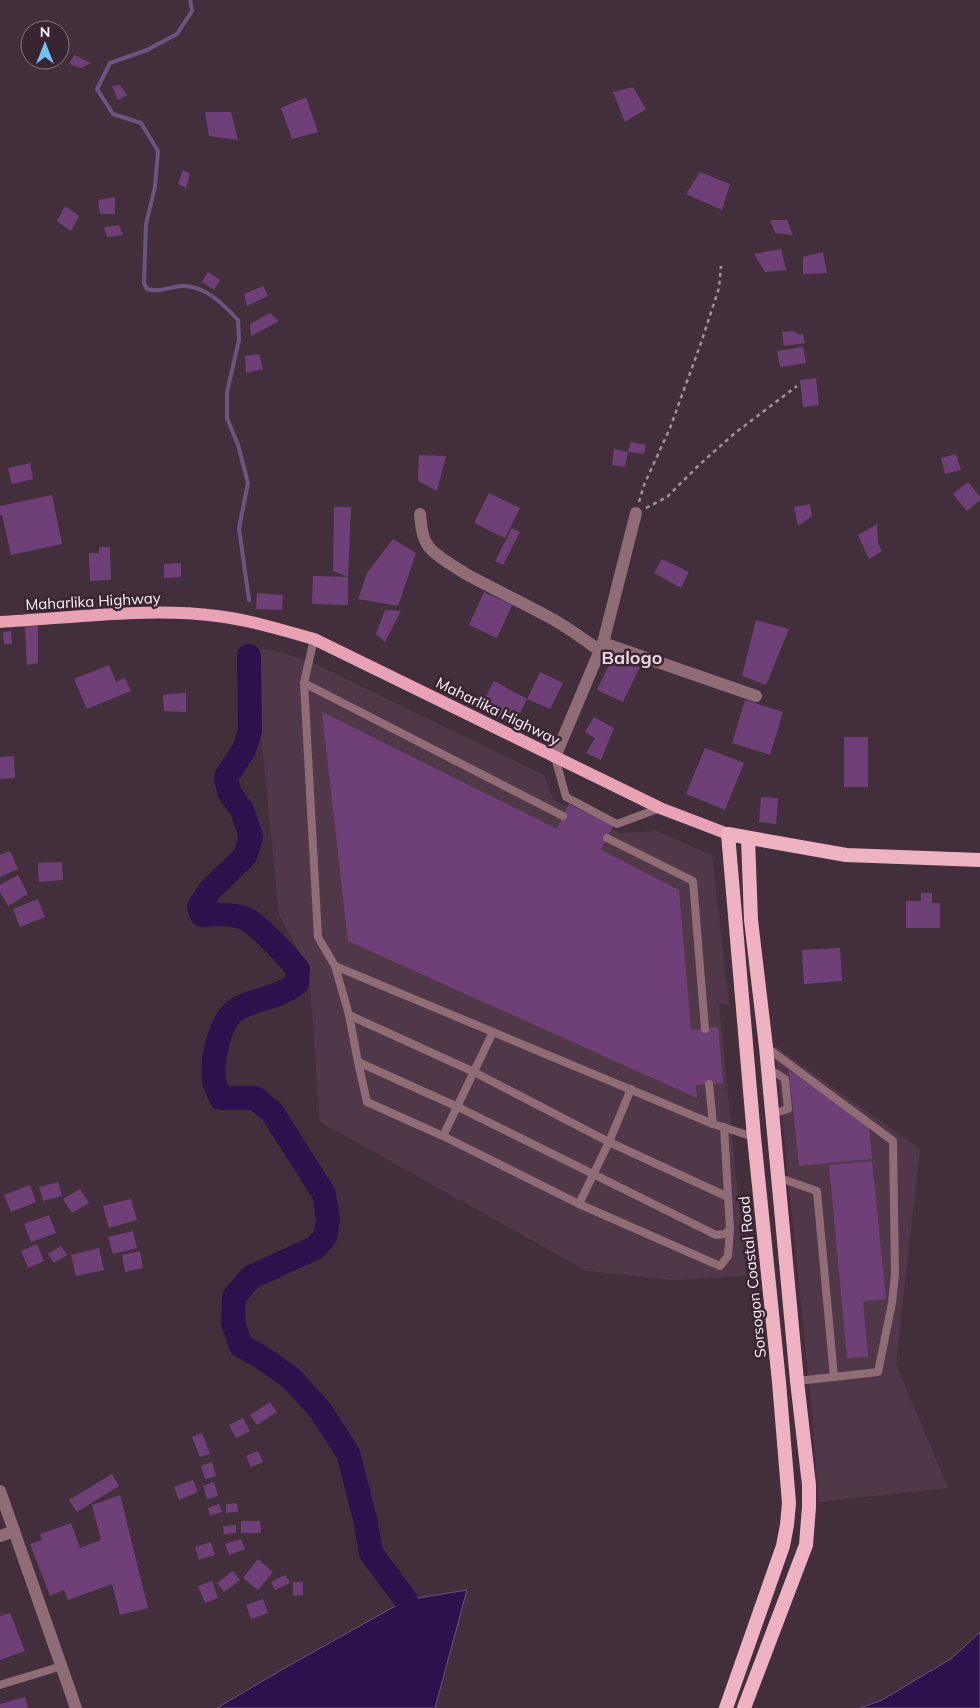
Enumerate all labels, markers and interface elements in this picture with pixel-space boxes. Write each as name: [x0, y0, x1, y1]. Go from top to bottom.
north arrow: [20, 20, 70, 70]
text: N: [40, 23, 50, 41]
street label: Maharlika Highway: [25, 588, 161, 614]
district label: Balogo: [602, 646, 662, 669]
street label: Maharlika Highway: [433, 673, 563, 749]
street label: Sorsogon Coastal Road: [734, 1195, 770, 1359]

